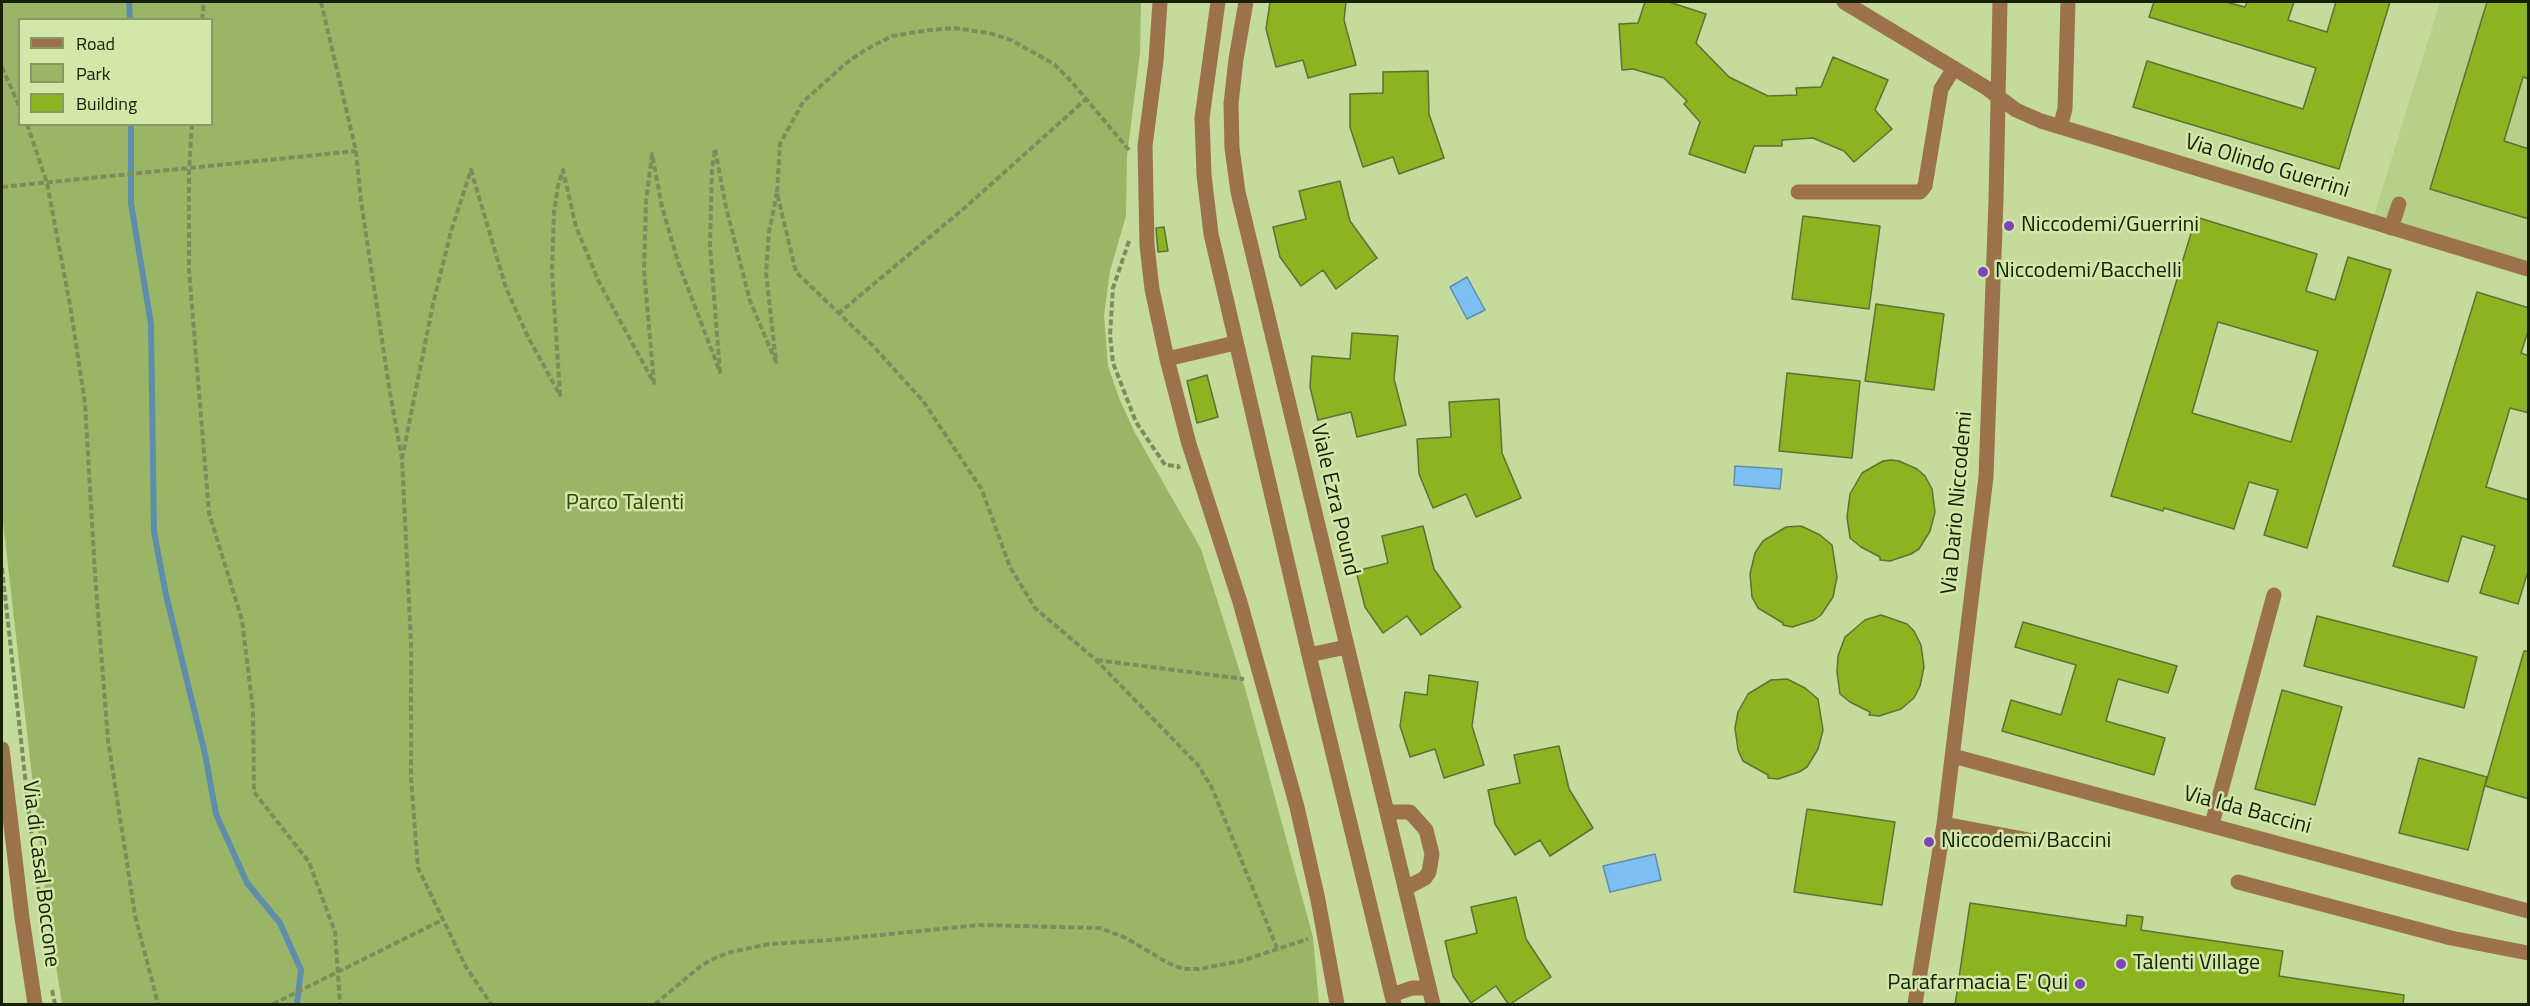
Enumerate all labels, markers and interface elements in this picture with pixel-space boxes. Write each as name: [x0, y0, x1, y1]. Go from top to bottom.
legend: [18, 18, 213, 126]
text: Road: [76, 30, 115, 57]
text: Park: [76, 60, 110, 87]
text: Building: [76, 90, 137, 117]
street label: Via Olindo Guerrini: [2181, 129, 2353, 205]
place label: Niccodemi/Guerrini: [2021, 213, 2199, 239]
marker: Niccodemi/Guerrini: [2002, 219, 2016, 233]
place label: Niccodemi/Bacchelli: [1995, 259, 2182, 285]
marker: Niccodemi/Bacchelli: [1976, 265, 1990, 279]
street label: Via Dario Niccodemi: [1937, 410, 1979, 596]
street label: Viale Ezra Pound: [1304, 422, 1364, 578]
park label: Parco Talenti: [566, 491, 684, 517]
street label: Via di Casal Boccone: [15, 779, 65, 969]
street label: Via Ida Baccini: [2180, 781, 2314, 841]
place label: Niccodemi/Baccini: [1941, 829, 2111, 855]
marker: Niccodemi/Baccini: [1922, 835, 1936, 849]
place label: Talenti Village: [2133, 951, 2260, 977]
marker: Talenti Village: [2114, 957, 2128, 971]
place label: Parafarmacia E' Qui: [1887, 971, 2068, 997]
marker: Parafarmacia E' Qui: [2073, 977, 2087, 991]

